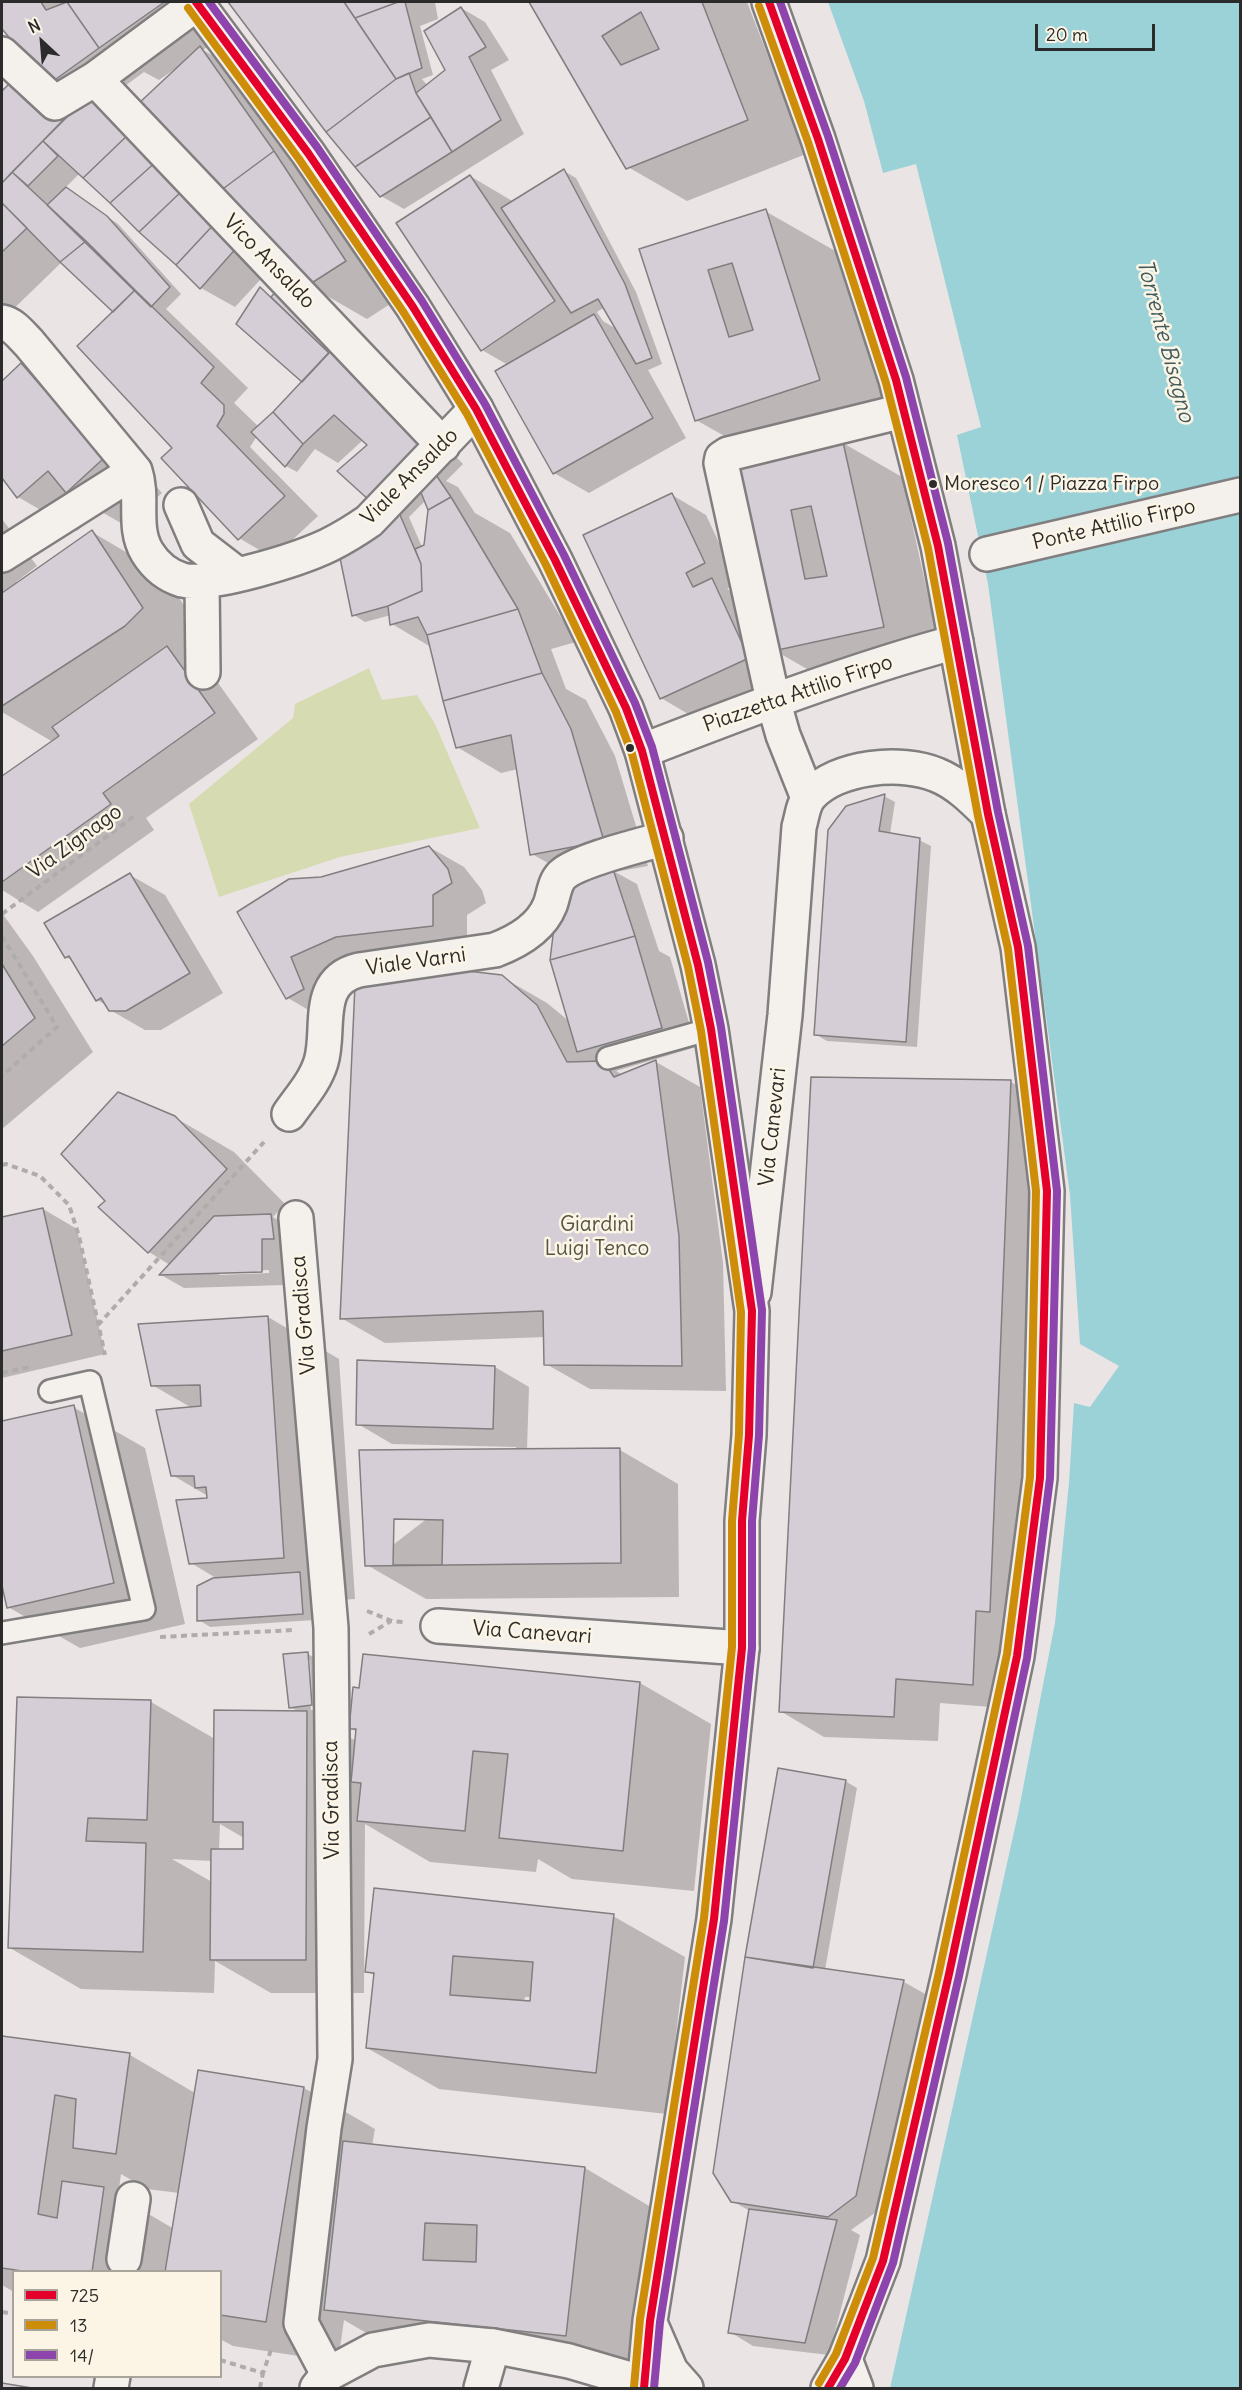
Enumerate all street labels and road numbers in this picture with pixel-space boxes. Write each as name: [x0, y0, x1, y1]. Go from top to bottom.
street label: Vico Ansaldo: [218, 210, 320, 314]
street label: Viale Ansaldo: [356, 423, 464, 531]
street label: Ponte Attilio Firpo: [1030, 494, 1198, 556]
street label: Piazzetta Attilio Firpo: [700, 650, 896, 738]
street label: Via Zignago: [23, 799, 127, 885]
street label: Viale Varni: [364, 943, 468, 981]
street label: Via Canevari: [754, 1066, 792, 1188]
street label: Via Gradisca: [286, 1254, 322, 1376]
street label: Via Canevari: [472, 1616, 592, 1650]
street label: Via Gradisca: [318, 1740, 346, 1860]

